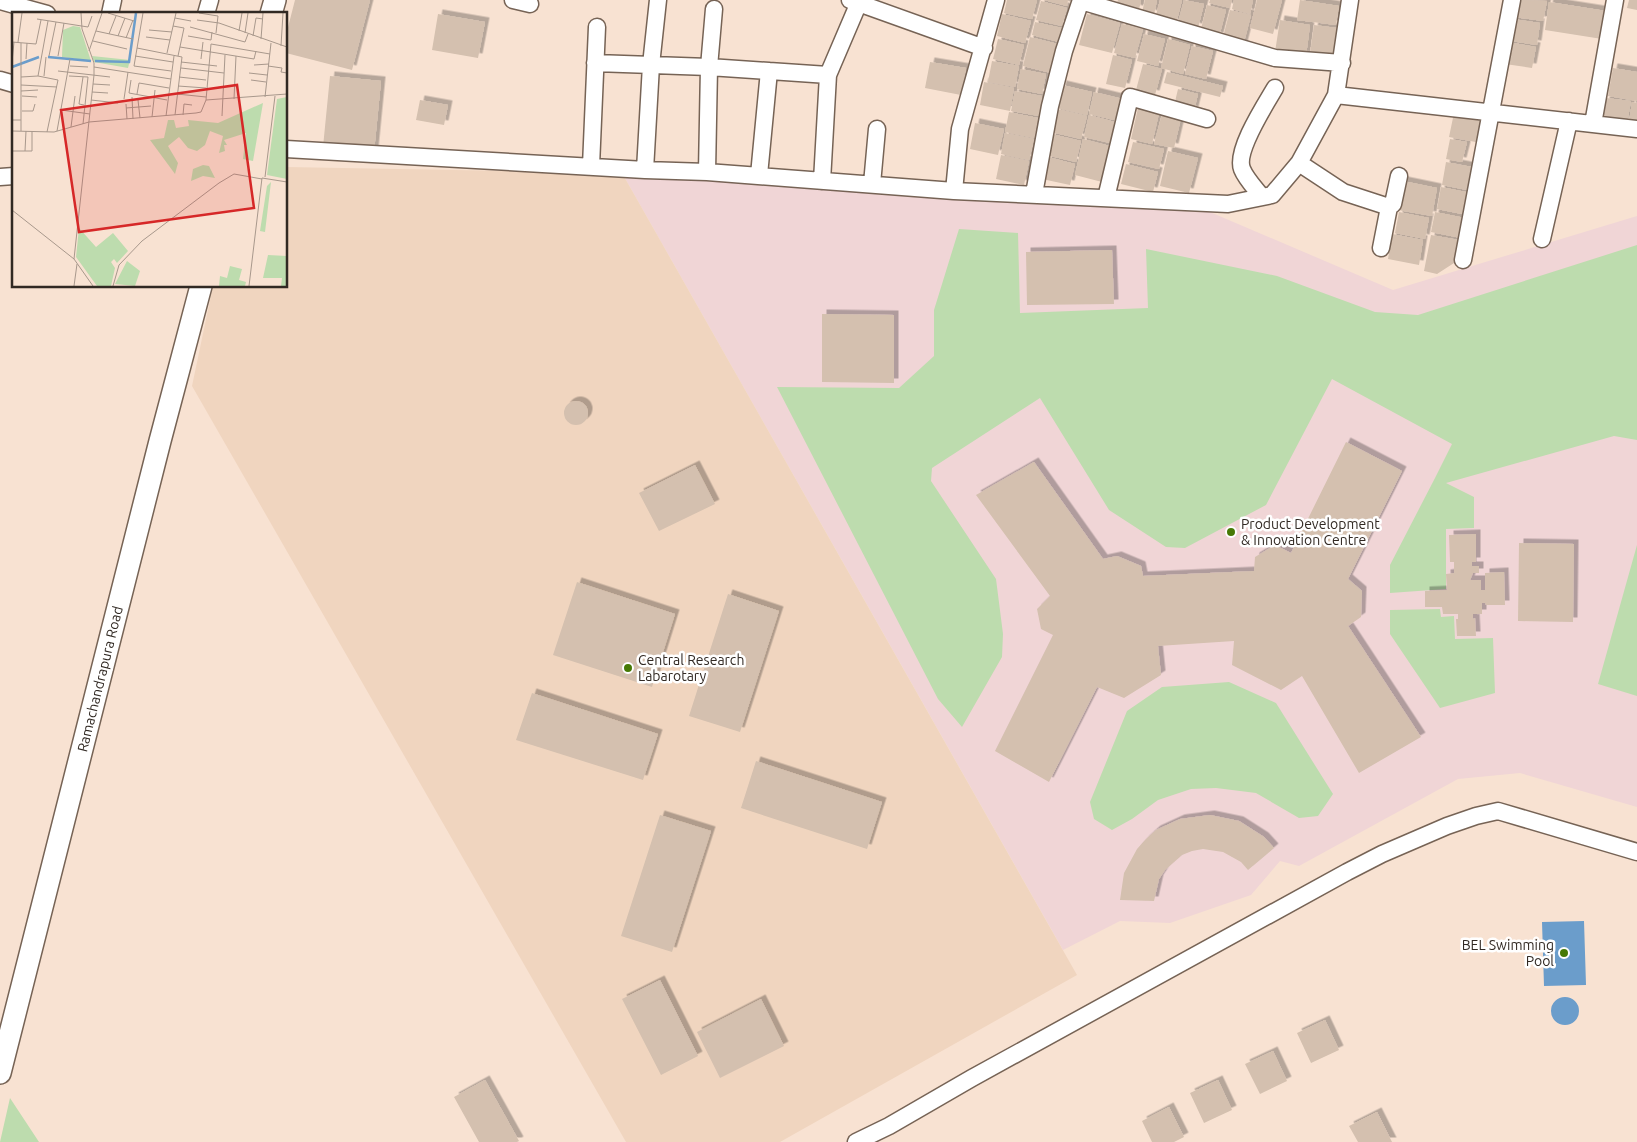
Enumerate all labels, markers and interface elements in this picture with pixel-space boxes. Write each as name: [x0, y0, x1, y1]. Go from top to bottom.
inset map: [12, 12, 288, 288]
place label: Product Development & Innovation Centre: [1241, 516, 1380, 548]
marker: Product Development & Innovation Centre: [1225, 526, 1237, 538]
street label: Ramachandrapura Road: [74, 604, 126, 754]
place label: Central Research Labarotary: [638, 652, 744, 684]
marker: Central Research Labarotary: [622, 662, 634, 674]
place label: BEL Swimming Pool: [1462, 937, 1554, 969]
marker: BEL Swimming Pool: [1558, 947, 1570, 959]

